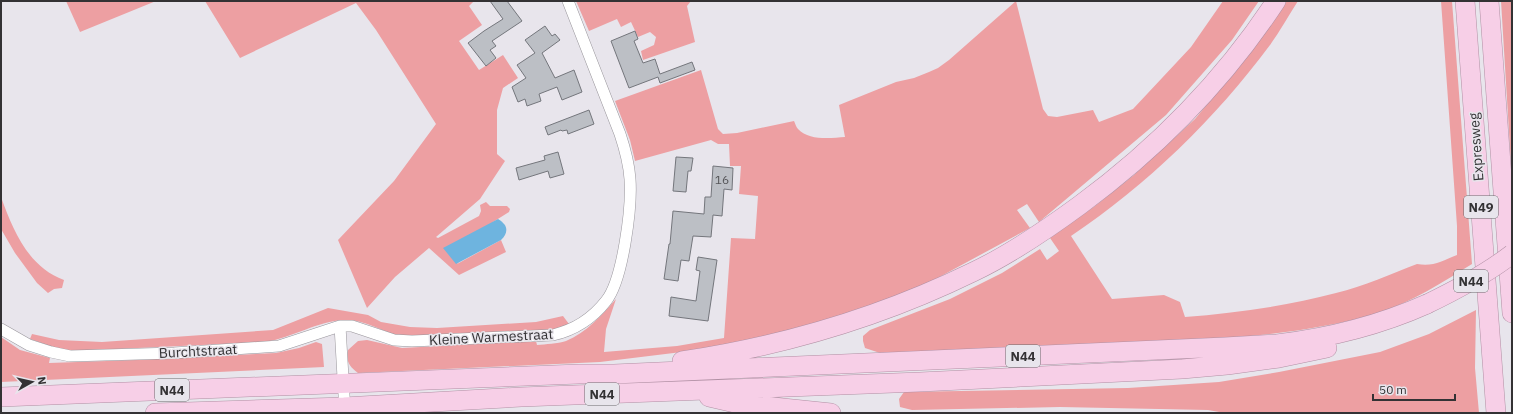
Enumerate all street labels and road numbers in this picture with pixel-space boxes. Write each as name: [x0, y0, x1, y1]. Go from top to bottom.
street label: Expresweg: [1465, 112, 1487, 182]
road number: N49: [1464, 196, 1498, 218]
road number: N44: [1454, 270, 1488, 292]
street label: Kleine Warmestraat: [428, 325, 554, 349]
street label: Burchtstraat: [158, 340, 238, 362]
road number: N44: [1006, 345, 1040, 367]
road number: N44: [155, 379, 189, 401]
road number: N44: [585, 383, 619, 405]

